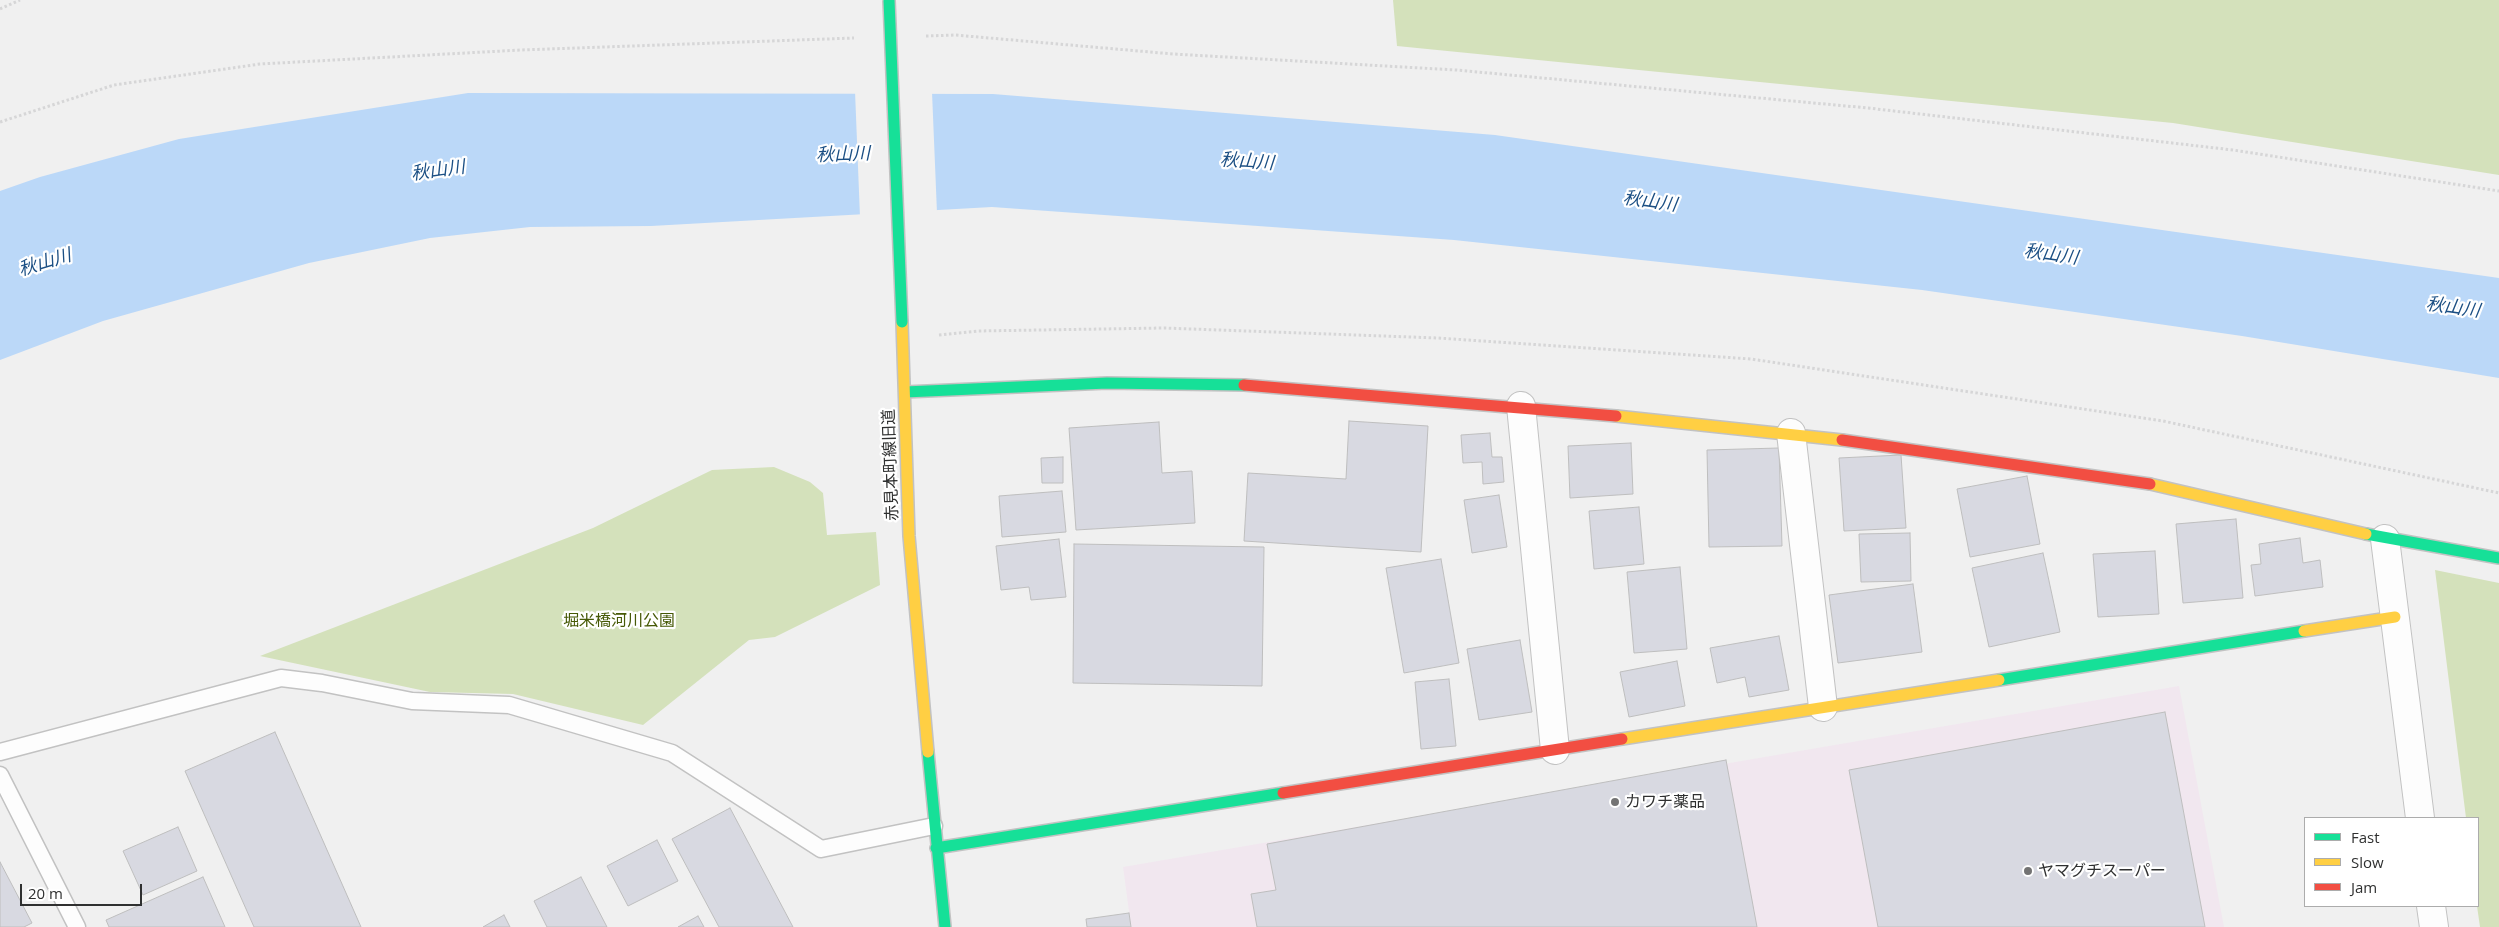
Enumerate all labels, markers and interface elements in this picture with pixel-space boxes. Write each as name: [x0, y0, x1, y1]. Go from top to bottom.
water label: 秋山川: [816, 143, 870, 167]
water label: 秋山川: [1219, 149, 1275, 175]
water label: 秋山川: [410, 157, 466, 185]
water label: 秋山川: [1622, 188, 1678, 216]
water label: 秋山川: [2023, 241, 2079, 269]
water label: 秋山川: [16, 245, 74, 281]
water label: 秋山川: [2425, 294, 2481, 322]
street label: 赤見本町線旧道: [879, 409, 903, 521]
park label: 堀米橋河川公園: [563, 611, 675, 631]
place label: カワチ薬品: [1625, 792, 1705, 812]
marker: カワチ薬品: [1609, 796, 1621, 808]
legend: [2304, 817, 2479, 907]
text: Fast: [2351, 827, 2380, 847]
text: Slow: [2351, 852, 2384, 872]
place label: ヤマグチスーパー: [2038, 861, 2166, 881]
marker: ヤマグチスーパー: [2022, 865, 2034, 877]
scale bar: [22, 874, 145, 906]
text: Jam: [2351, 877, 2377, 897]
text: 20 m: [28, 883, 63, 903]

